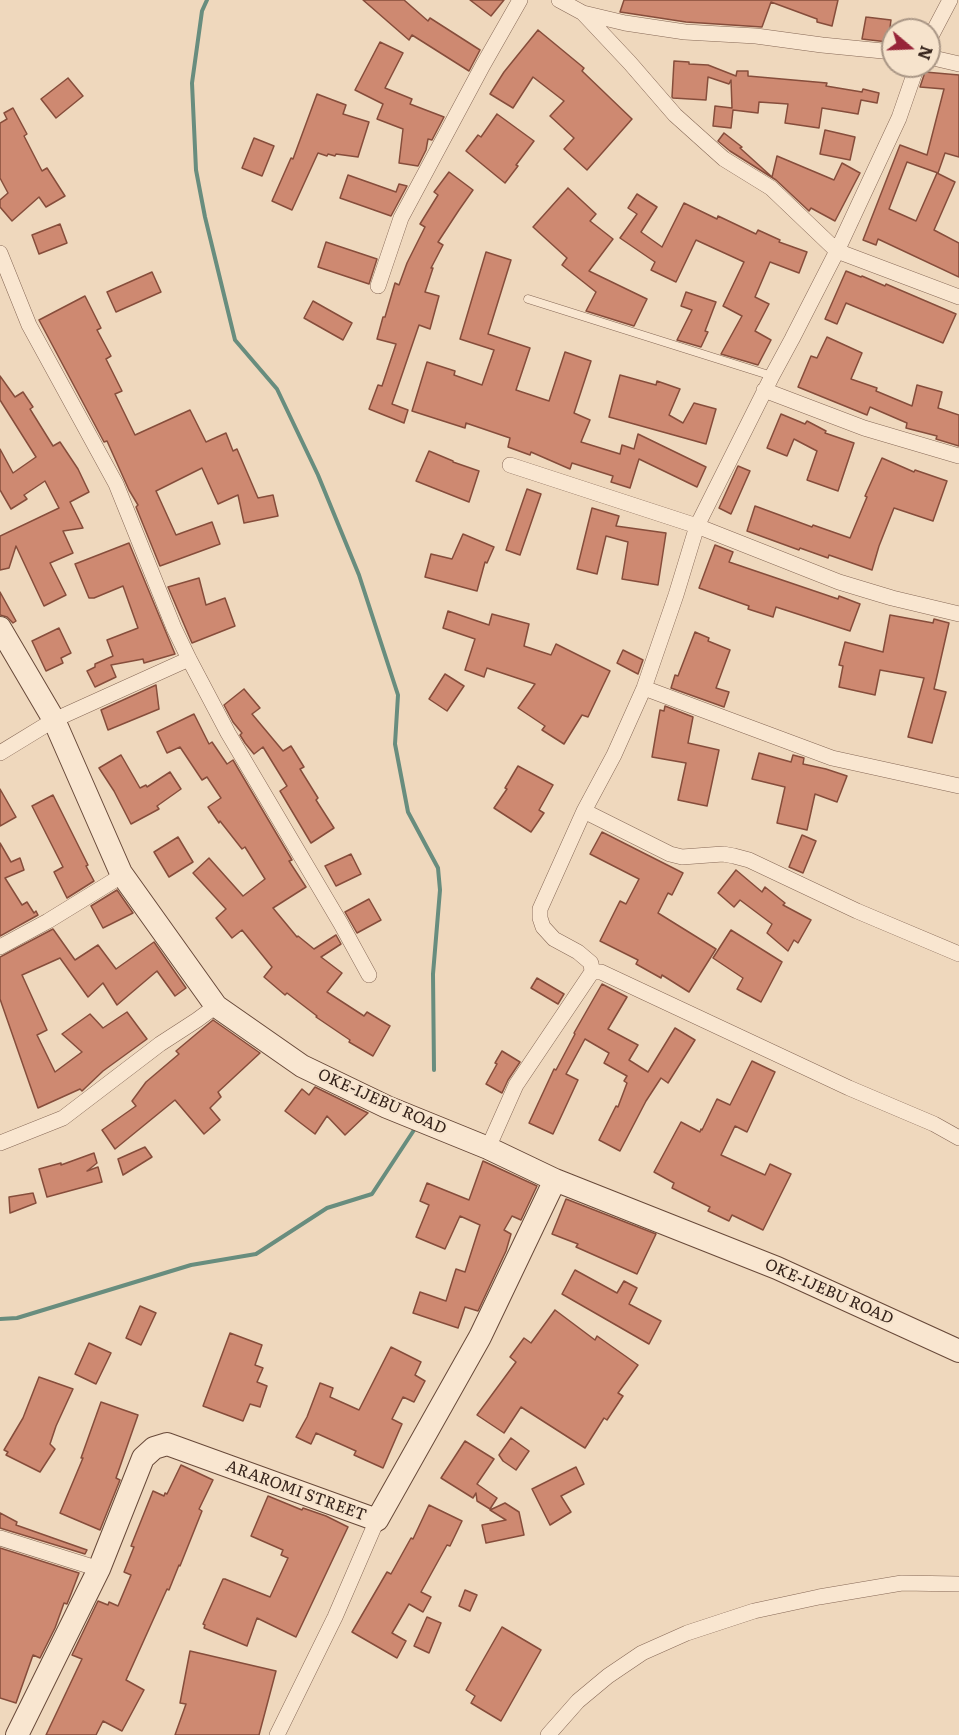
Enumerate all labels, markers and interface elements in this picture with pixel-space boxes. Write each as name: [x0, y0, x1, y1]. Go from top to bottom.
north arrow: [881, 18, 941, 78]
text: N: [913, 43, 940, 63]
street label: OKE-IJEBU ROAD: [315, 1065, 449, 1139]
street label: OKE-IJEBU ROAD: [762, 1255, 896, 1329]
street label: ARAROMI STREET: [223, 1457, 369, 1525]

